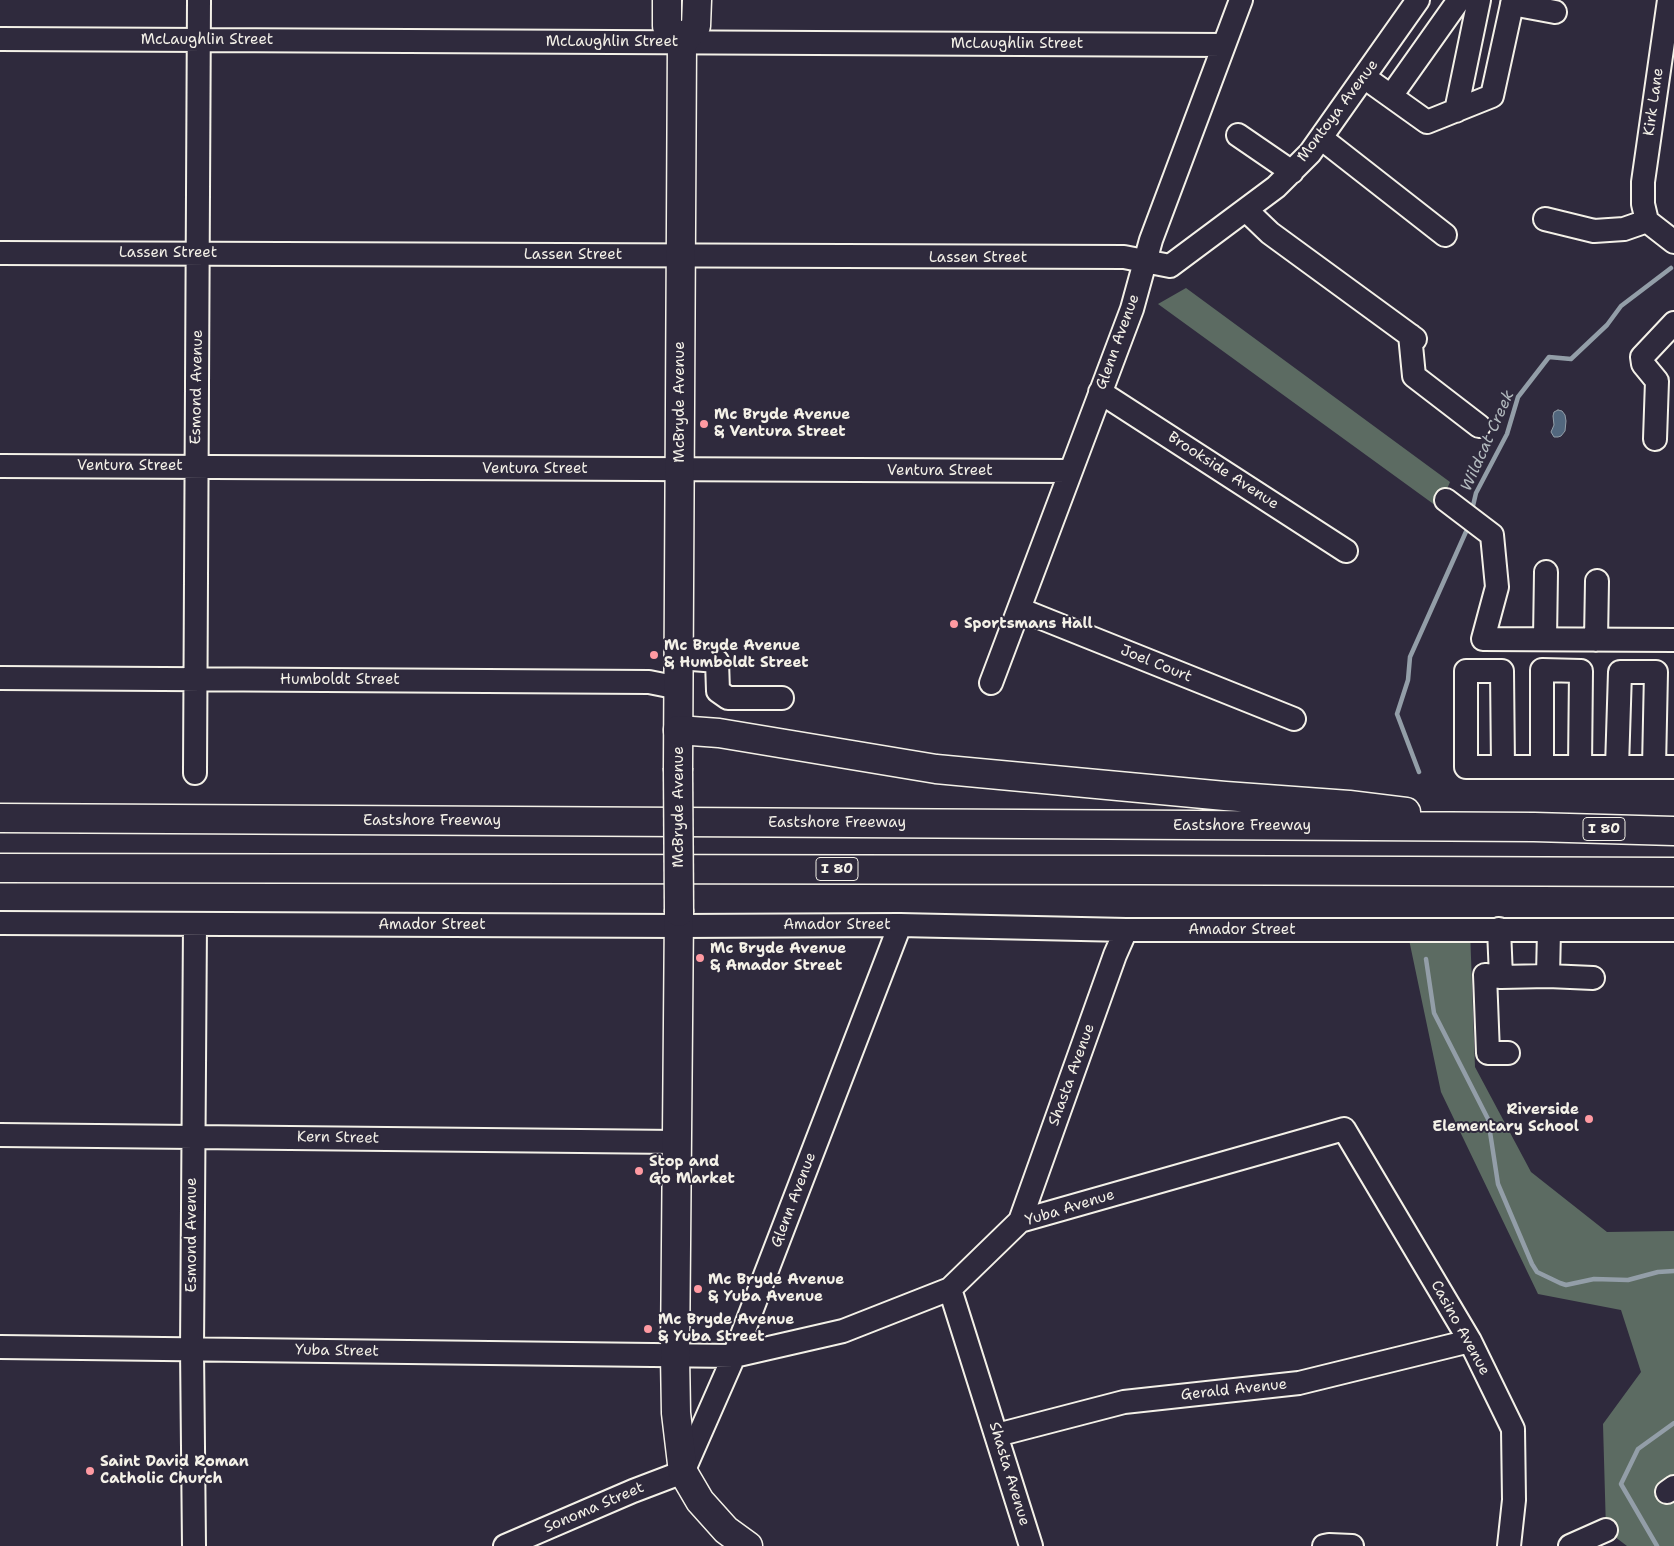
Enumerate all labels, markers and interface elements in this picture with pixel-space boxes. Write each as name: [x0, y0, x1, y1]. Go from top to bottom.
street label: McLaughlin Street: [141, 31, 273, 49]
street label: McLaughlin Street: [546, 33, 678, 51]
street label: McLaughlin Street: [951, 35, 1083, 53]
street label: Montoya Avenue: [1294, 56, 1382, 166]
street label: Kirk Lane: [1640, 67, 1668, 137]
street label: Lassen Street: [119, 244, 217, 262]
street label: Lassen Street: [524, 246, 622, 264]
street label: Lassen Street: [929, 249, 1027, 267]
street label: Glenn Avenue: [1092, 292, 1144, 392]
street label: Esmond Avenue: [187, 329, 207, 445]
street label: McBryde Avenue: [671, 341, 689, 463]
water label: Wildcat Creek: [1457, 388, 1519, 494]
place label: Mc Bryde Avenue & Ventura Street: [714, 406, 850, 441]
marker: Mc Bryde Avenue & Ventura Street: [698, 418, 710, 430]
street label: Brookside Avenue: [1164, 428, 1282, 514]
street label: Ventura Street: [77, 457, 183, 475]
street label: Ventura Street: [482, 460, 588, 478]
street label: Ventura Street: [887, 462, 993, 480]
place label: Sportsmans Hall: [964, 615, 1093, 633]
marker: Sportsmans Hall: [948, 618, 960, 630]
place label: Mc Bryde Avenue & Humboldt Street: [664, 637, 809, 672]
street label: Joel Court: [1118, 641, 1194, 687]
marker: Mc Bryde Avenue & Humboldt Street: [648, 649, 660, 661]
street label: Humboldt Street: [280, 671, 400, 689]
street label: McBryde Avenue: [670, 746, 688, 868]
street label: Eastshore Freeway: [363, 812, 501, 830]
street label: Eastshore Freeway: [768, 814, 906, 832]
street label: Eastshore Freeway: [1173, 817, 1311, 835]
road number: I 80: [1583, 818, 1625, 841]
road number: I 80: [816, 858, 858, 881]
street label: Amador Street: [378, 916, 486, 934]
street label: Amador Street: [783, 916, 891, 934]
street label: Amador Street: [1188, 921, 1296, 939]
place label: Mc Bryde Avenue & Amador Street: [710, 940, 846, 975]
marker: Mc Bryde Avenue & Amador Street: [694, 952, 706, 964]
street label: Shasta Avenue: [1045, 1021, 1099, 1129]
place label: Riverside Elementary School: [1432, 1101, 1579, 1136]
marker: Riverside Elementary School: [1583, 1113, 1595, 1125]
street label: Kern Street: [297, 1128, 379, 1148]
street label: Glenn Avenue: [768, 1150, 820, 1250]
place label: Stop and Go Market: [649, 1153, 735, 1188]
marker: Stop and Go Market: [633, 1165, 645, 1177]
street label: Esmond Avenue: [183, 1178, 201, 1292]
street label: Yuba Avenue: [1023, 1186, 1117, 1230]
place label: Mc Bryde Avenue & Yuba Avenue: [708, 1271, 844, 1306]
street label: Casino Avenue: [1427, 1277, 1493, 1379]
marker: Mc Bryde Avenue & Yuba Avenue: [692, 1283, 704, 1295]
place label: Mc Bryde Avenue & Yuba Street: [658, 1311, 794, 1346]
marker: Mc Bryde Avenue & Yuba Street: [642, 1323, 654, 1335]
street label: Yuba Street: [295, 1341, 379, 1361]
street label: Gerald Avenue: [1180, 1375, 1288, 1405]
street label: Shasta Avenue: [985, 1420, 1033, 1528]
place label: Saint David Roman Catholic Church: [100, 1453, 249, 1488]
marker: Saint David Roman Catholic Church: [84, 1465, 96, 1477]
street label: Sonoma Street: [541, 1479, 647, 1537]

